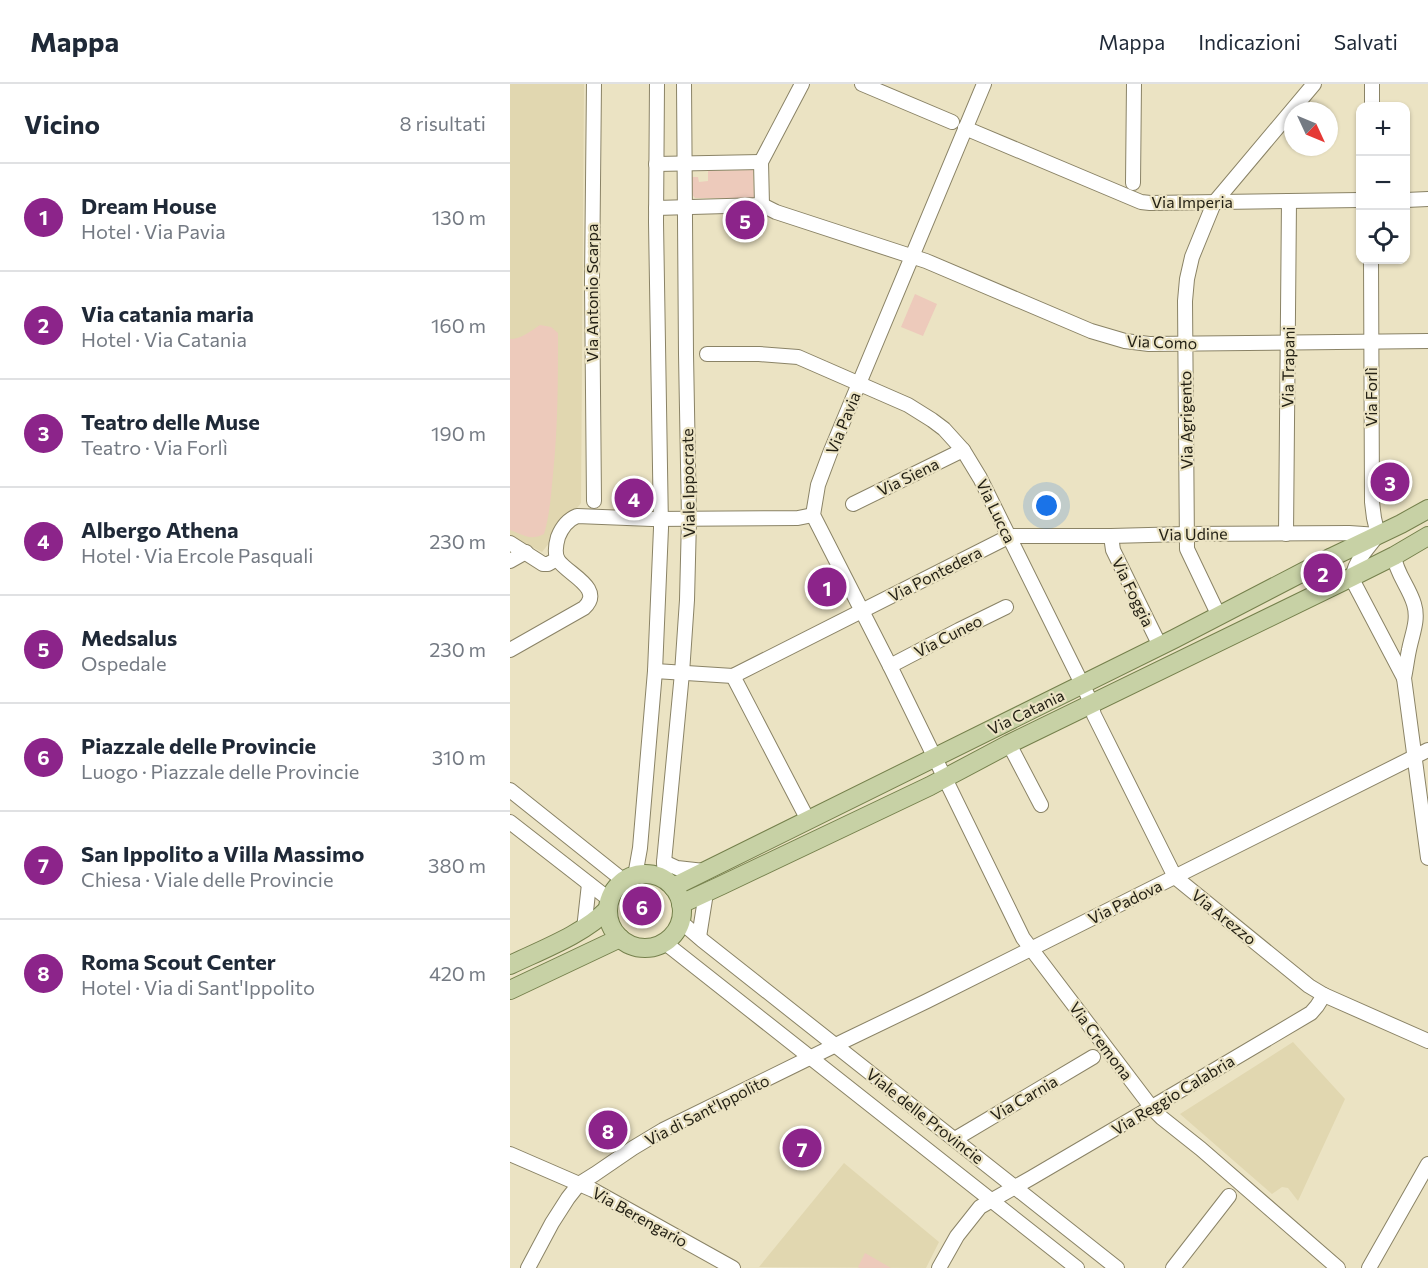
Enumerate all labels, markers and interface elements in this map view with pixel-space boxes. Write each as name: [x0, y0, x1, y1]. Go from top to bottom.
text: Mappa: [30, 24, 119, 58]
text: Mappa: [1098, 29, 1165, 54]
text: Indicazioni: [1198, 29, 1301, 54]
text: Salvati: [1334, 29, 1398, 54]
north arrow: [1284, 102, 1338, 156]
map controls: [1356, 102, 1410, 264]
button: +: [1356, 102, 1410, 156]
text: Vicino: [24, 108, 100, 139]
text: 8 risultati: [400, 111, 486, 135]
button: −: [1356, 156, 1410, 210]
text: Dream House: [81, 192, 217, 219]
street label: Via Imperia: [1151, 192, 1233, 211]
pin: 5: [726, 198, 764, 242]
text: 1: [39, 205, 48, 229]
text: 130 m: [432, 205, 486, 229]
button: locate: [1356, 210, 1410, 264]
text: Hotel · Via Pavia: [81, 219, 226, 243]
street label: Via Antonio Scarpa: [582, 224, 601, 362]
text: Via catania maria: [81, 300, 254, 327]
text: 2: [38, 313, 49, 337]
text: 160 m: [431, 313, 486, 337]
street label: Via Trapani: [1277, 326, 1298, 408]
text: Hotel · Via Catania: [81, 327, 247, 351]
street label: Via Como: [1126, 331, 1198, 352]
street label: Via Forlì: [1361, 367, 1380, 427]
street label: Via Agrigento: [1175, 371, 1196, 469]
street label: Via Pavia: [821, 389, 864, 457]
text: Teatro delle Muse: [81, 408, 260, 435]
text: 3: [38, 421, 49, 445]
text: 190 m: [431, 421, 486, 445]
street label: Viale Ippocrate: [677, 428, 698, 538]
text: Teatro · Via Forlì: [81, 435, 228, 459]
street label: Via Siena: [874, 454, 942, 500]
pin: 3: [1370, 460, 1410, 504]
pin: 4: [614, 476, 654, 520]
street label: Via Lucca: [973, 476, 1020, 546]
your location: [1032, 491, 1061, 520]
text: Albergo Athena: [81, 516, 239, 543]
street label: Via Udine: [1158, 523, 1228, 544]
text: 4: [37, 529, 50, 553]
text: 230 m: [429, 529, 486, 553]
street label: Via Pontedera: [885, 542, 985, 605]
text: Hotel · Via Ercole Pasquali: [81, 543, 313, 567]
pin: 2: [1304, 550, 1342, 596]
street label: Via Foggia: [1109, 554, 1158, 630]
pin: 1: [808, 564, 846, 610]
street label: Via Cuneo: [911, 610, 985, 661]
text: Medsalus: [81, 624, 177, 651]
text: 5: [38, 637, 49, 661]
text: 230 m: [429, 637, 486, 661]
text: Ospedale: [81, 651, 166, 675]
street label: Via Catania: [985, 685, 1067, 738]
text: Piazzale delle Provincie: [81, 732, 316, 759]
text: 6: [37, 745, 50, 769]
text: 310 m: [432, 745, 486, 769]
text: Luogo · Piazzale delle Provincie: [81, 759, 359, 783]
text: San Ippolito a Villa Massimo: [81, 840, 364, 867]
text: 7: [38, 853, 49, 877]
text: 380 m: [428, 853, 486, 877]
text: Chiesa · Viale delle Provincie: [81, 867, 333, 891]
street label: Via Padova: [1085, 876, 1165, 928]
pin: 6: [622, 884, 662, 928]
street label: Via Arezzo: [1188, 885, 1260, 948]
text: Roma Scout Center: [81, 948, 276, 975]
text: 8: [37, 961, 50, 985]
text: 420 m: [429, 961, 486, 985]
text: Hotel · Via di Sant'Ippolito: [81, 975, 315, 999]
street label: Via Cremona: [1066, 998, 1137, 1084]
street label: Via Reggio Calabria: [1108, 1051, 1237, 1139]
street label: Viale delle Provincie: [863, 1064, 988, 1167]
street label: Via di Sant'Ippolito: [642, 1070, 772, 1149]
street label: Via Carnia: [987, 1071, 1061, 1124]
pin: 8: [588, 1108, 628, 1152]
pin: 7: [782, 1126, 822, 1170]
street label: Via Berengario: [589, 1183, 691, 1251]

